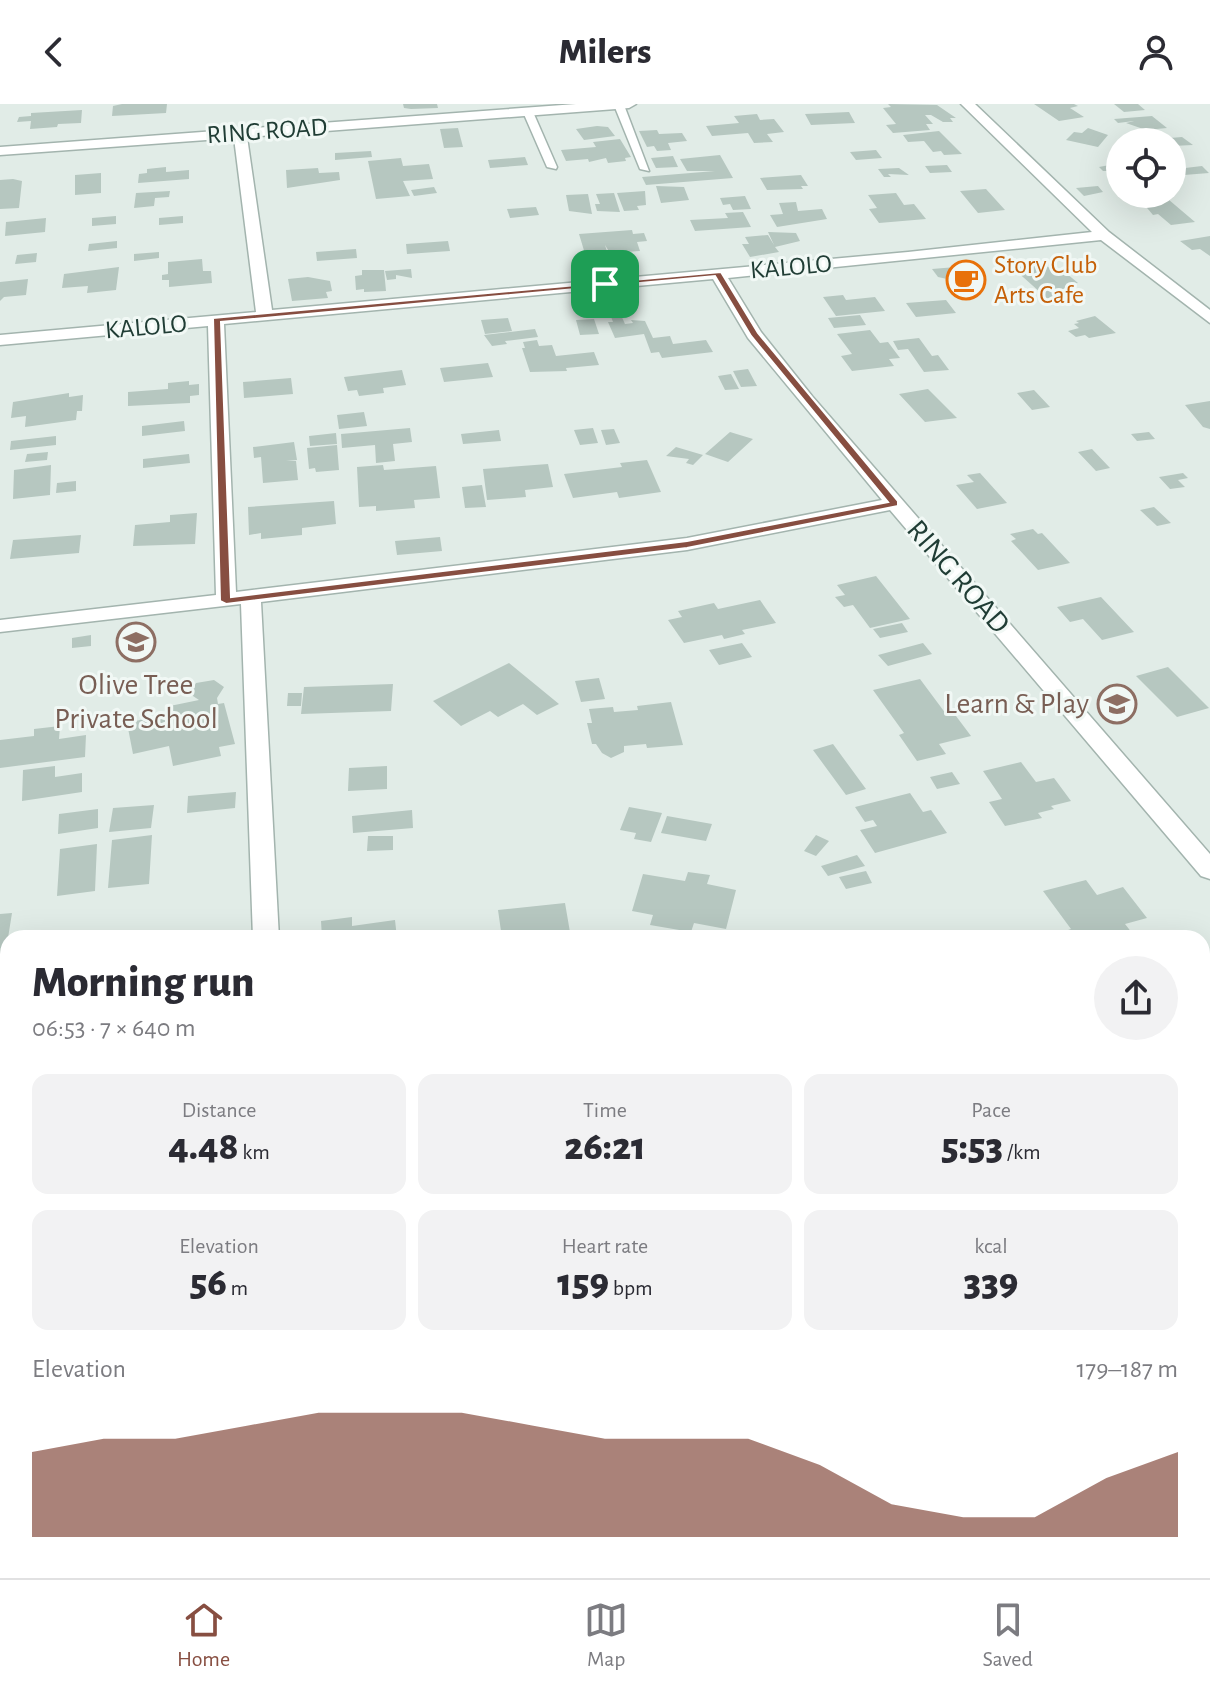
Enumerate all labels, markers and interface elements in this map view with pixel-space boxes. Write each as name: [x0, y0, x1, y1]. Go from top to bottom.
icon: back: [32, 30, 76, 74]
icon: person: [1134, 30, 1178, 74]
text: Milers: [559, 34, 651, 70]
street label: RING ROAD: [206, 114, 328, 148]
map controls: [1106, 128, 1186, 208]
button: locate: [1106, 128, 1186, 208]
pin: [571, 250, 639, 318]
street label: KALOLO: [749, 250, 833, 284]
place label: Story Club Arts Cafe: [994, 252, 1097, 308]
cafe icon: Story Club Arts Cafe: [945, 259, 987, 301]
icon: arrive: [583, 262, 627, 306]
street label: KALOLO: [104, 310, 188, 344]
street label: RING ROAD: [901, 515, 1015, 639]
school or university icon: Olive Tree Private School: [115, 621, 157, 663]
place label: Olive Tree Private School: [54, 670, 218, 734]
school or university icon: Learn & Play: [1096, 683, 1138, 725]
place label: Learn & Play: [944, 689, 1089, 719]
button: share: [1094, 956, 1178, 1040]
text: Morning run: [32, 961, 255, 1005]
text: 06:53 · 7 × 640 m: [32, 1015, 195, 1041]
text: Distance: [182, 1099, 256, 1121]
text: Time: [583, 1099, 627, 1121]
text: Pace: [971, 1099, 1011, 1121]
text: 4.48: [168, 1127, 239, 1167]
text: 26:21: [564, 1127, 646, 1167]
text: 5:53: [941, 1127, 1003, 1167]
text: km: [239, 1141, 270, 1163]
text: /km: [1003, 1141, 1041, 1163]
text: Elevation: [179, 1235, 259, 1257]
text: Heart rate: [562, 1235, 648, 1257]
text: kcal: [974, 1235, 1008, 1257]
text: 56: [190, 1263, 227, 1303]
text: 159: [557, 1263, 609, 1303]
text: 339: [964, 1263, 1018, 1303]
text: m: [227, 1277, 248, 1299]
text: bpm: [609, 1277, 653, 1299]
text: Elevation: [32, 1356, 126, 1382]
text: 179–187 m: [1076, 1356, 1178, 1382]
tab: Home: [177, 1598, 230, 1672]
tab: Map: [584, 1598, 628, 1672]
tab: Saved: [983, 1598, 1033, 1672]

